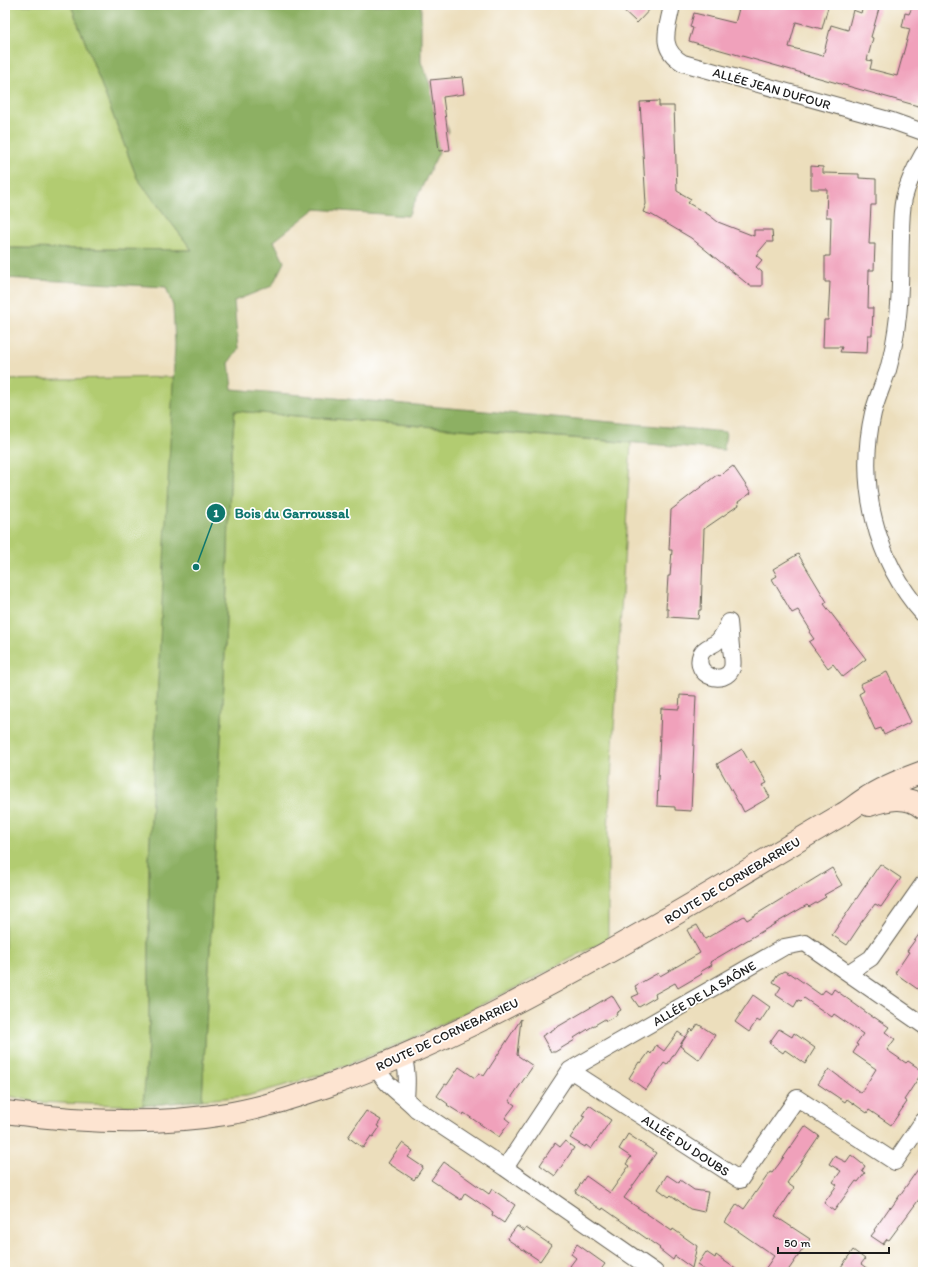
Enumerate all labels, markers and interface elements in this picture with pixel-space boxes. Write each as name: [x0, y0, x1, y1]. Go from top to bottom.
street label: ALLÉE JEAN DUFOUR: [711, 64, 833, 113]
callout: Bois du Garroussal: [206, 500, 357, 526]
text: Bois du Garroussal: [235, 505, 350, 522]
text: 1: [213, 506, 219, 520]
street label: ROUTE DE CORNEBARRIEU: [662, 834, 803, 927]
street label: ALLÉE DE LA SAÔNE: [650, 958, 758, 1029]
street label: ROUTE DE CORNEBARRIEU: [373, 995, 521, 1074]
street label: ALLÉE DU DOUBS: [639, 1112, 732, 1179]
scale bar: [778, 1229, 889, 1255]
text: 50 m: [784, 1236, 810, 1250]

